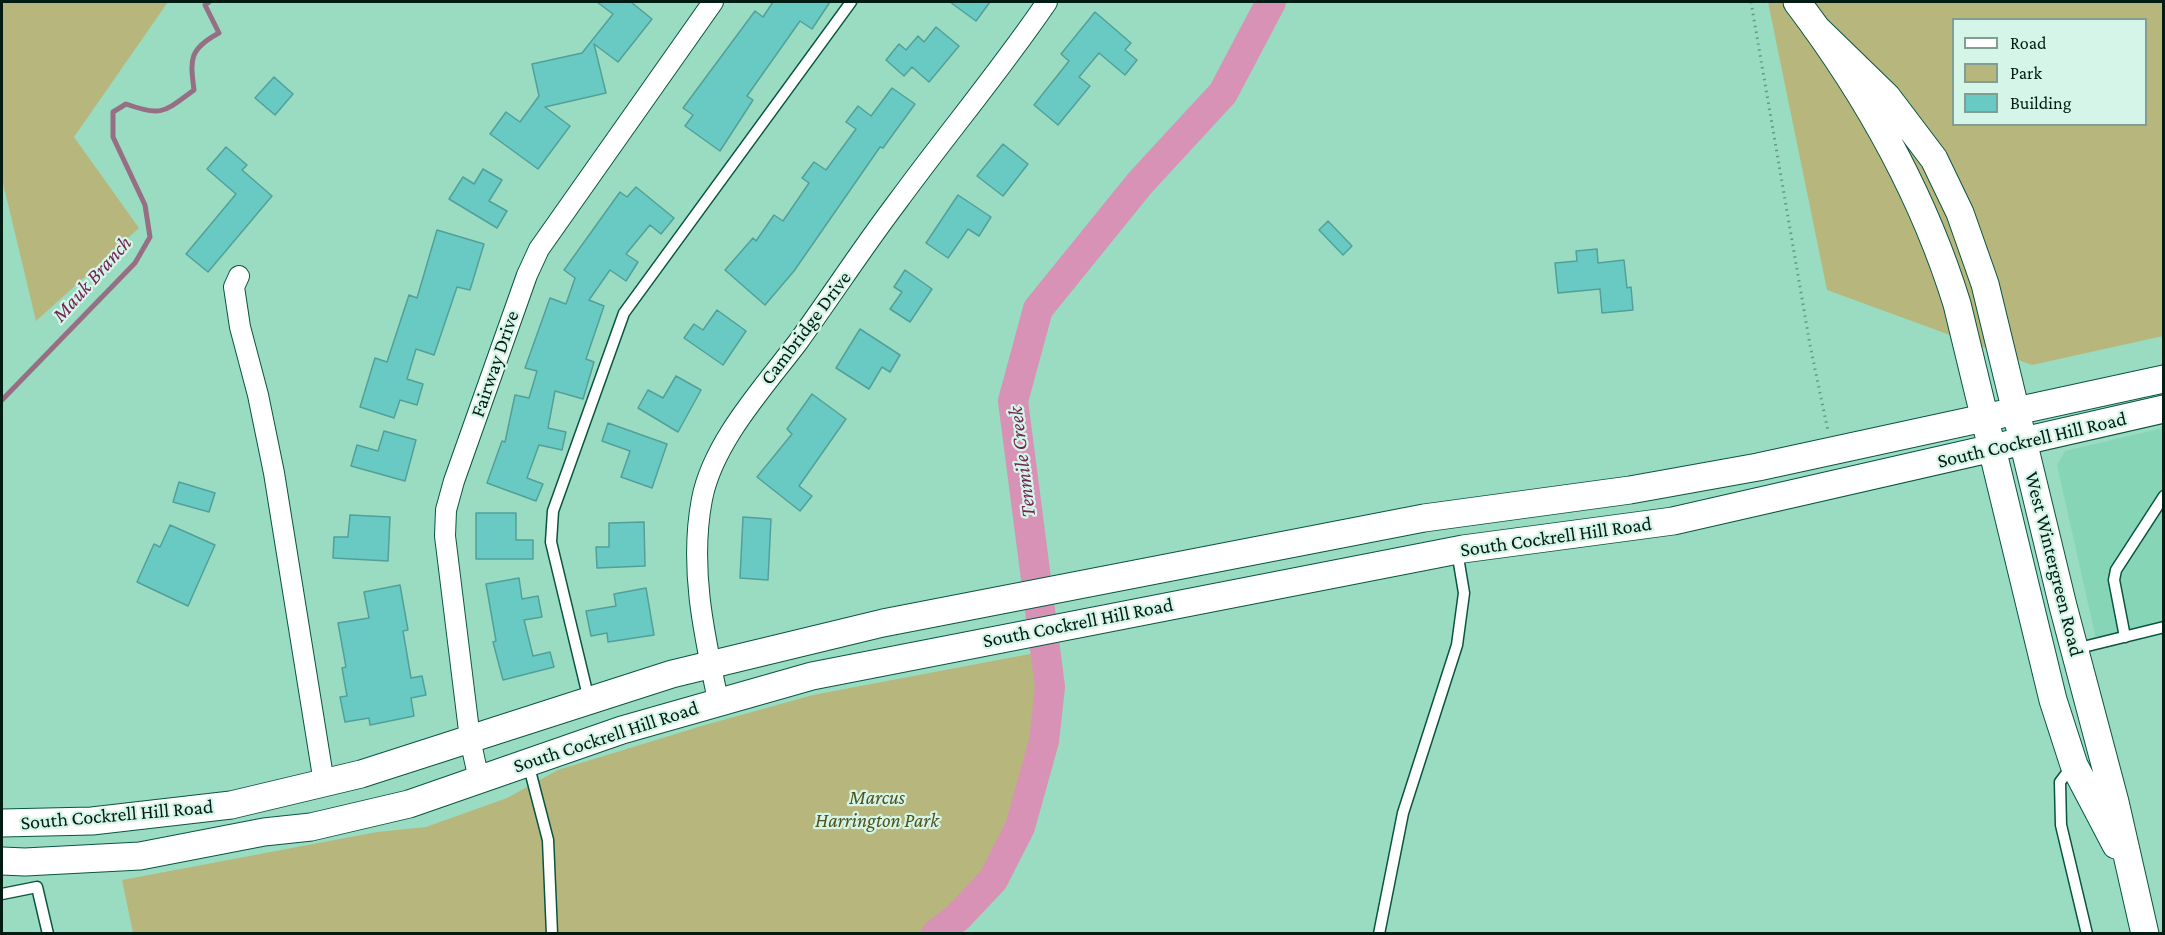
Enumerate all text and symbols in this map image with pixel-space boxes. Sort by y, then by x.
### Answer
legend [1952,18,2147,126]
text: Road [2010,33,2047,53]
text: Park [2010,63,2042,83]
text: Building [2010,93,2071,113]
water label: Mauk Branch [47,231,137,327]
street label: Cambridge Drive [756,267,856,389]
street label: Fairway Drive [466,307,524,421]
water label: Tenmile Creek [1003,405,1041,519]
street label: South Cockrell Hill Road [1935,407,2129,473]
street label: West Wintergreen Road [2019,469,2089,659]
street label: South Cockrell Hill Road [1459,512,1653,562]
street label: South Cockrell Hill Road [981,593,1175,653]
street label: South Cockrell Hill Road [510,696,702,778]
park label: Marcus Harrington Park [815,786,939,833]
street label: South Cockrell Hill Road [20,795,214,835]

